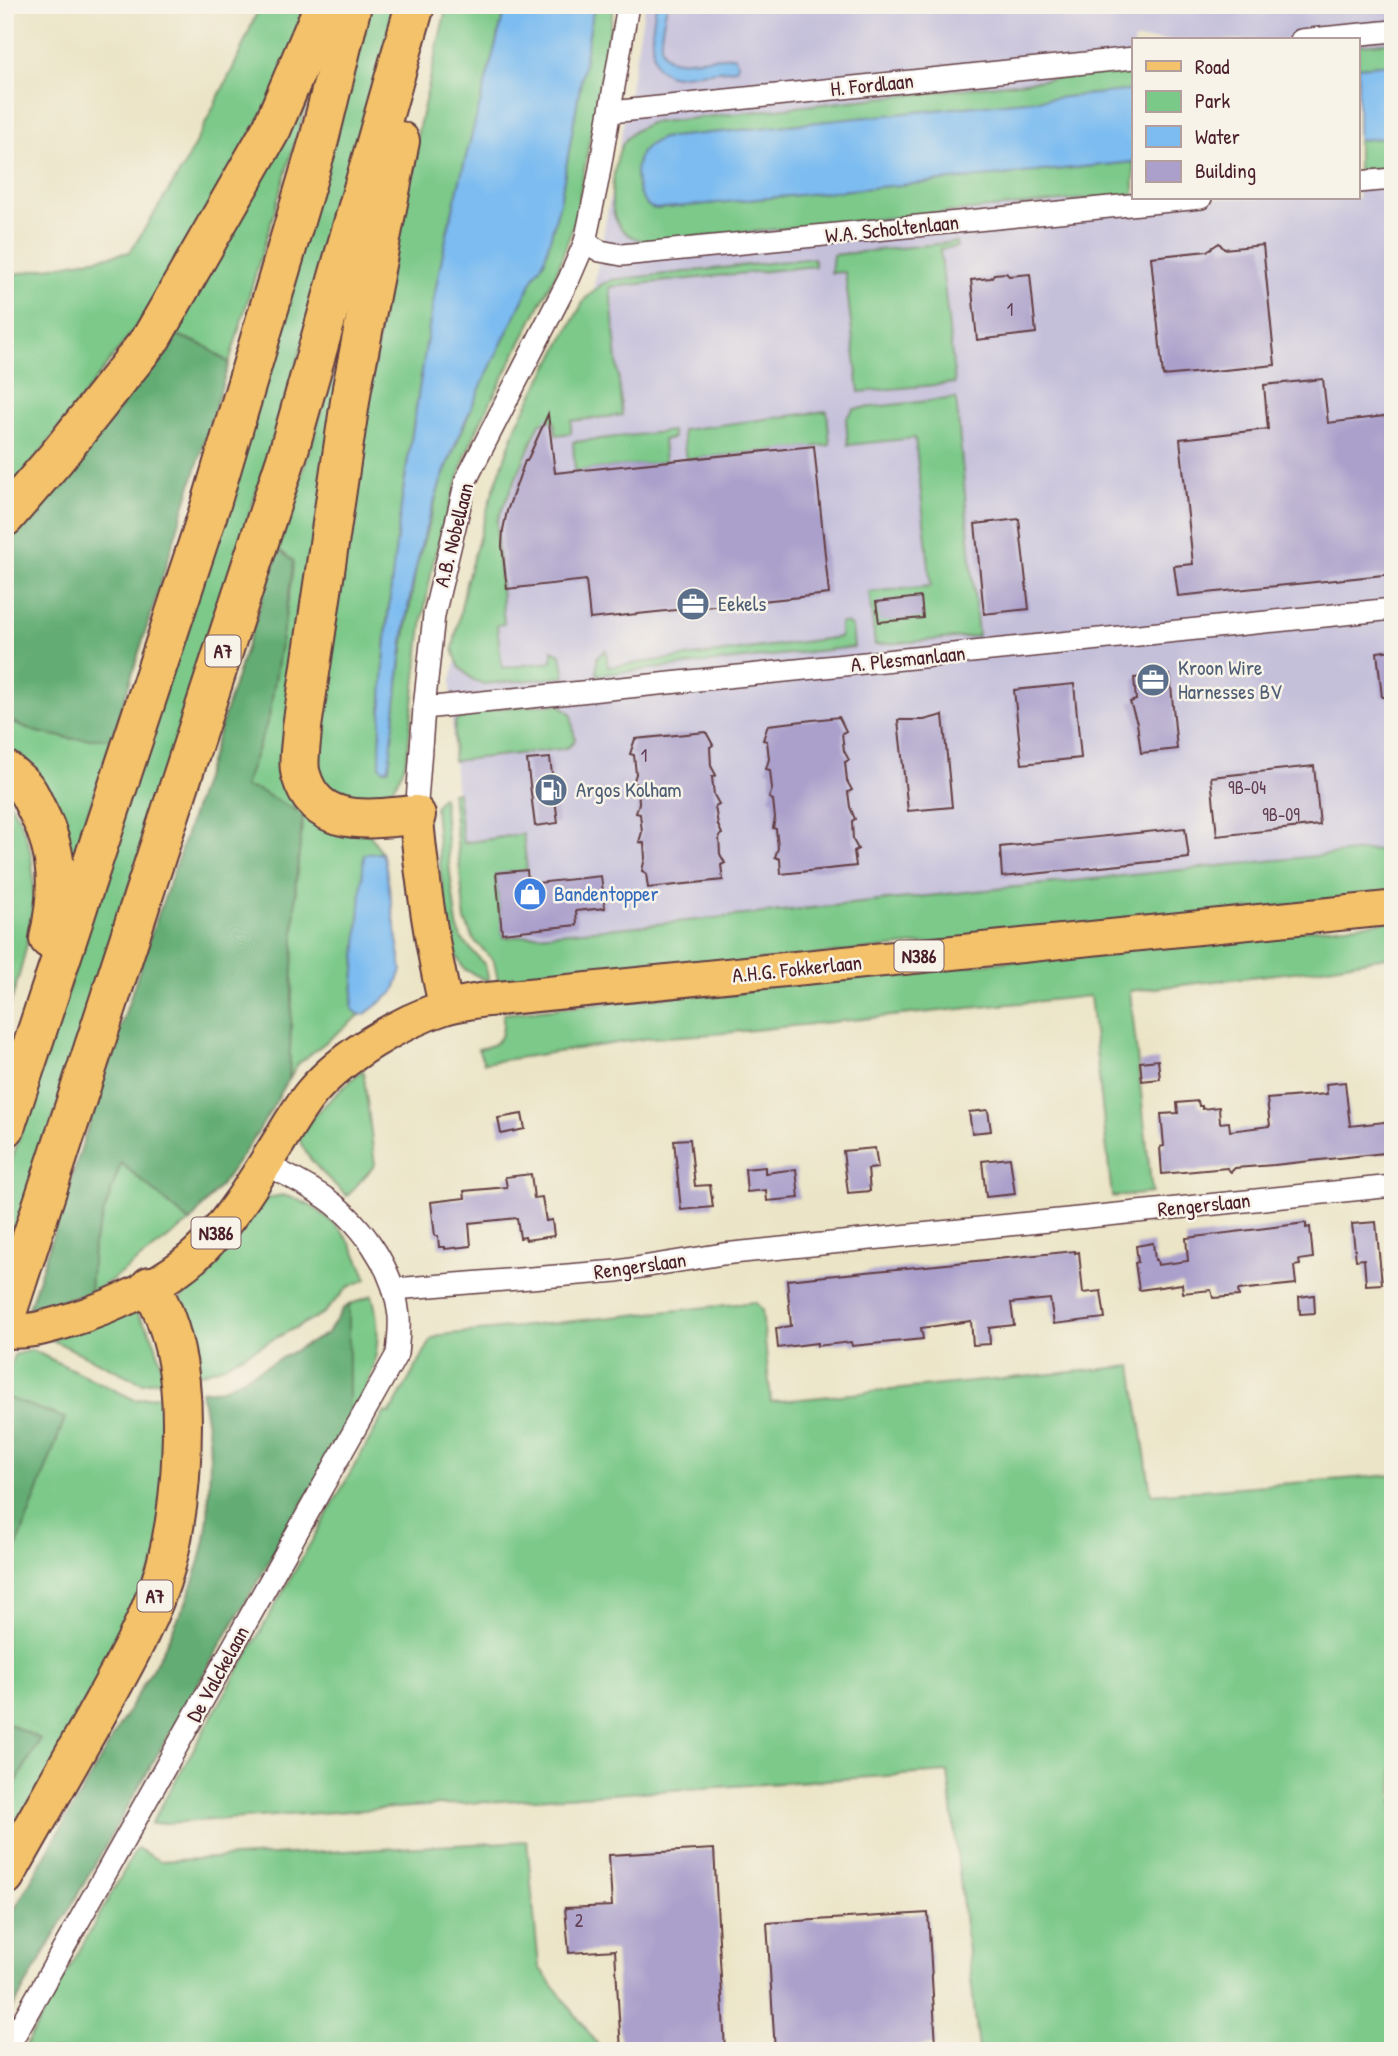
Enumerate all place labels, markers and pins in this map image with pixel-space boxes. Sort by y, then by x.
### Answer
office icon: Eekels [674,585,712,623]
place label: Eekels [718,589,766,618]
place label: Kroon Wire Harnesses BV [1178,653,1282,706]
office icon: Kroon Wire Harnesses BV [1134,661,1172,699]
fuel station icon: Argos Kolham [532,771,570,809]
place label: Argos Kolham [576,775,681,804]
shop icon: Bandentopper [511,875,549,913]
place label: Bandentopper [554,879,659,908]

